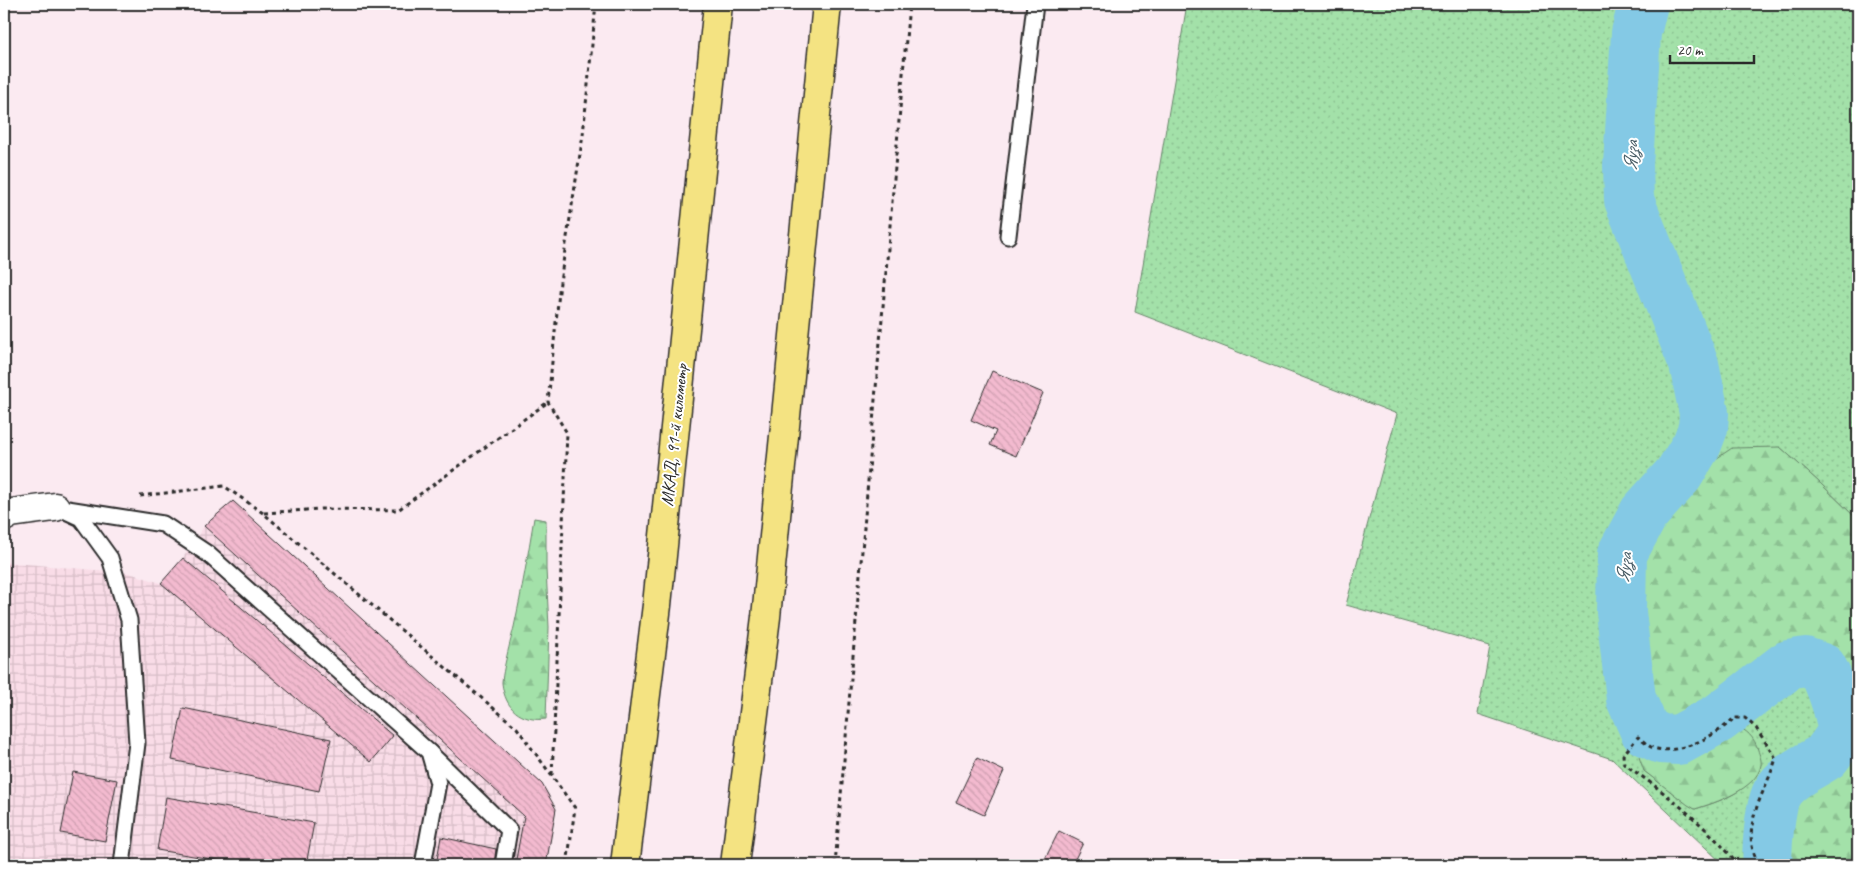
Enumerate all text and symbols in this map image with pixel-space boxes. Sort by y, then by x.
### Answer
scale bar [1670,32,1753,64]
text: 20 m [1677,41,1704,60]
water label: Яуза [1618,138,1644,171]
street label: МКАД, 91-й километр [656,362,693,507]
water label: Яуза [1610,549,1638,584]

